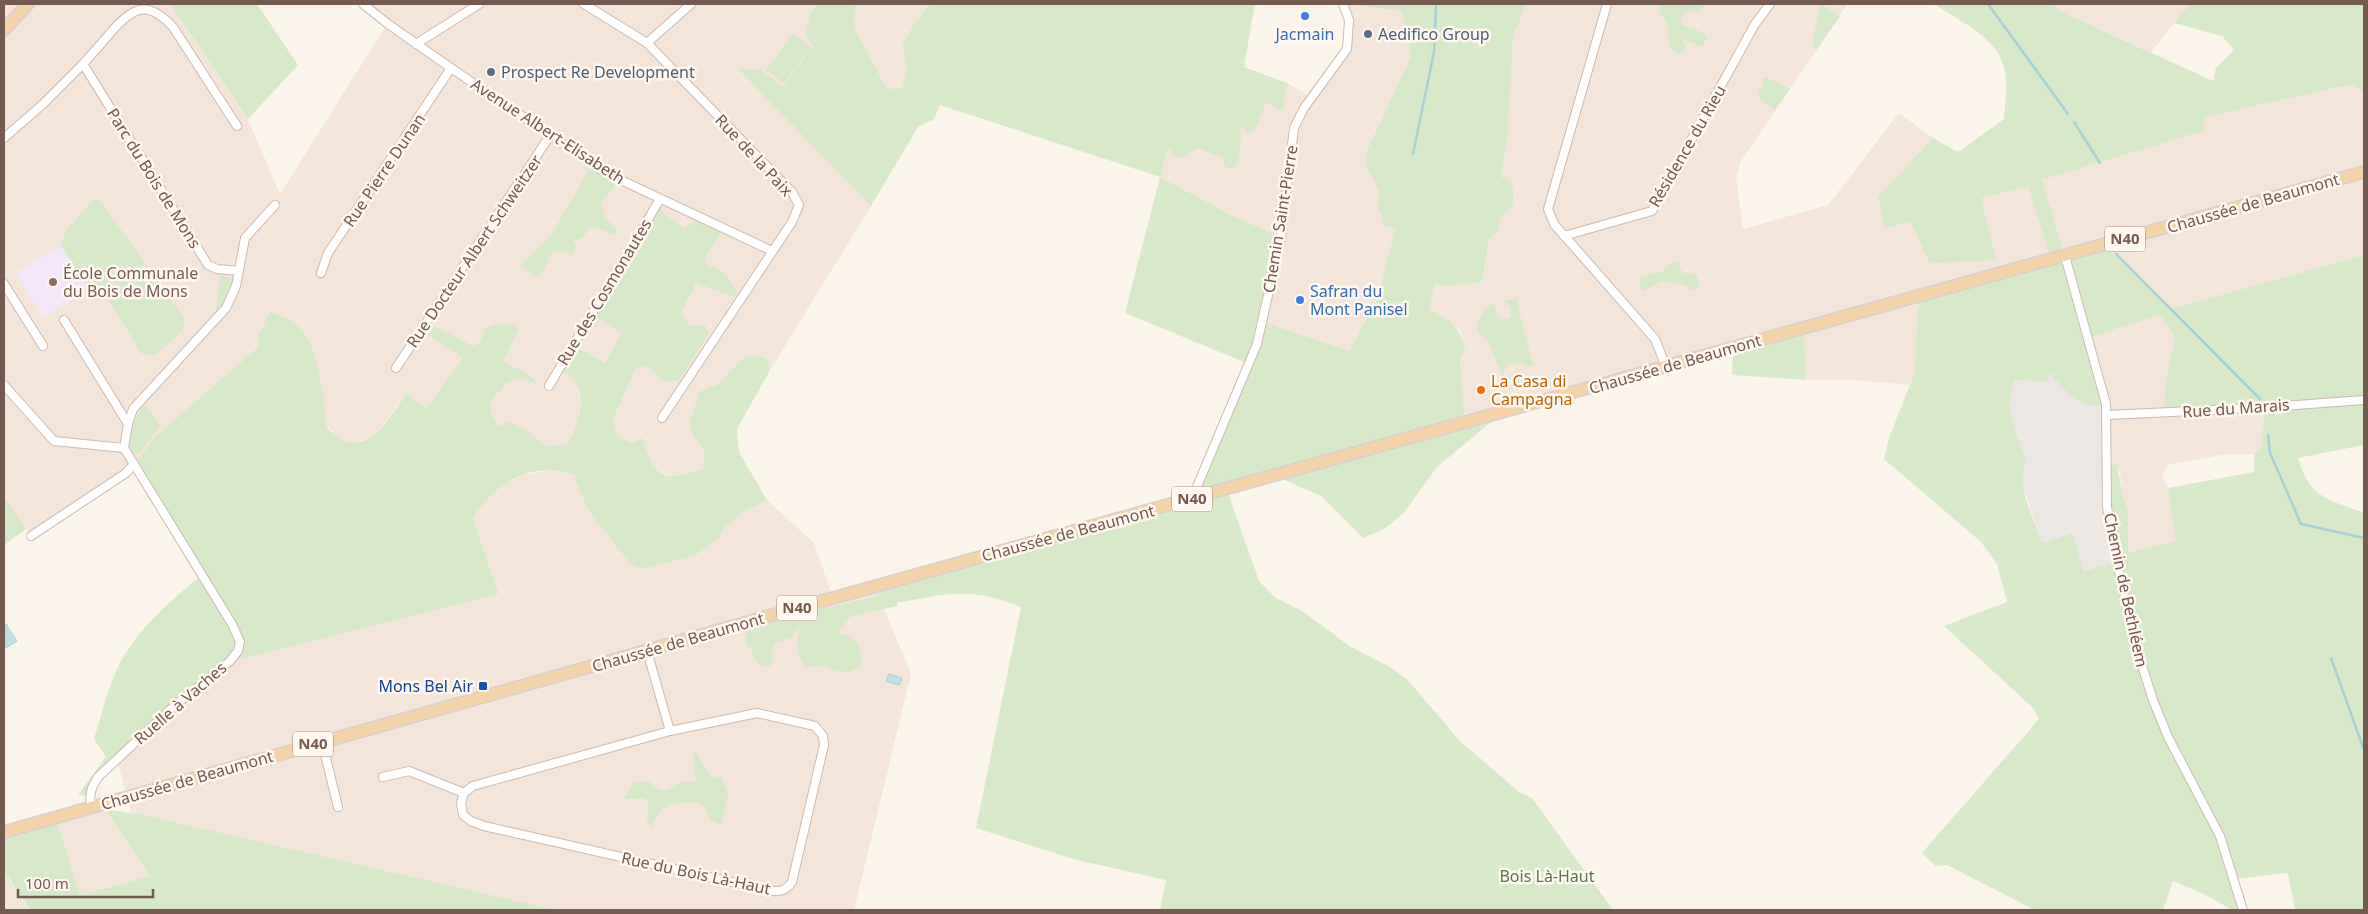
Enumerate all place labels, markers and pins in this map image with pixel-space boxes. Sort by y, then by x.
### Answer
marker: Jacmain [1299,10,1311,22]
place label: Jacmain [1274,23,1334,45]
place label: Aedifico Group [1378,23,1490,45]
marker: Aedifico Group [1362,28,1374,40]
place label: Prospect Re Development [501,61,695,83]
marker: Prospect Re Development [485,66,497,78]
place label: École Communale du Bois de Mons [63,262,198,302]
marker: École Communale du Bois de Mons [47,276,59,288]
place label: Safran du Mont Panisel [1310,280,1408,320]
marker: Safran du Mont Panisel [1294,294,1306,306]
place label: La Casa di Campagna [1491,370,1573,410]
marker: La Casa di Campagna [1475,384,1487,396]
place label: Mons Bel Air [378,675,473,697]
marker: Mons Bel Air [477,680,489,692]

